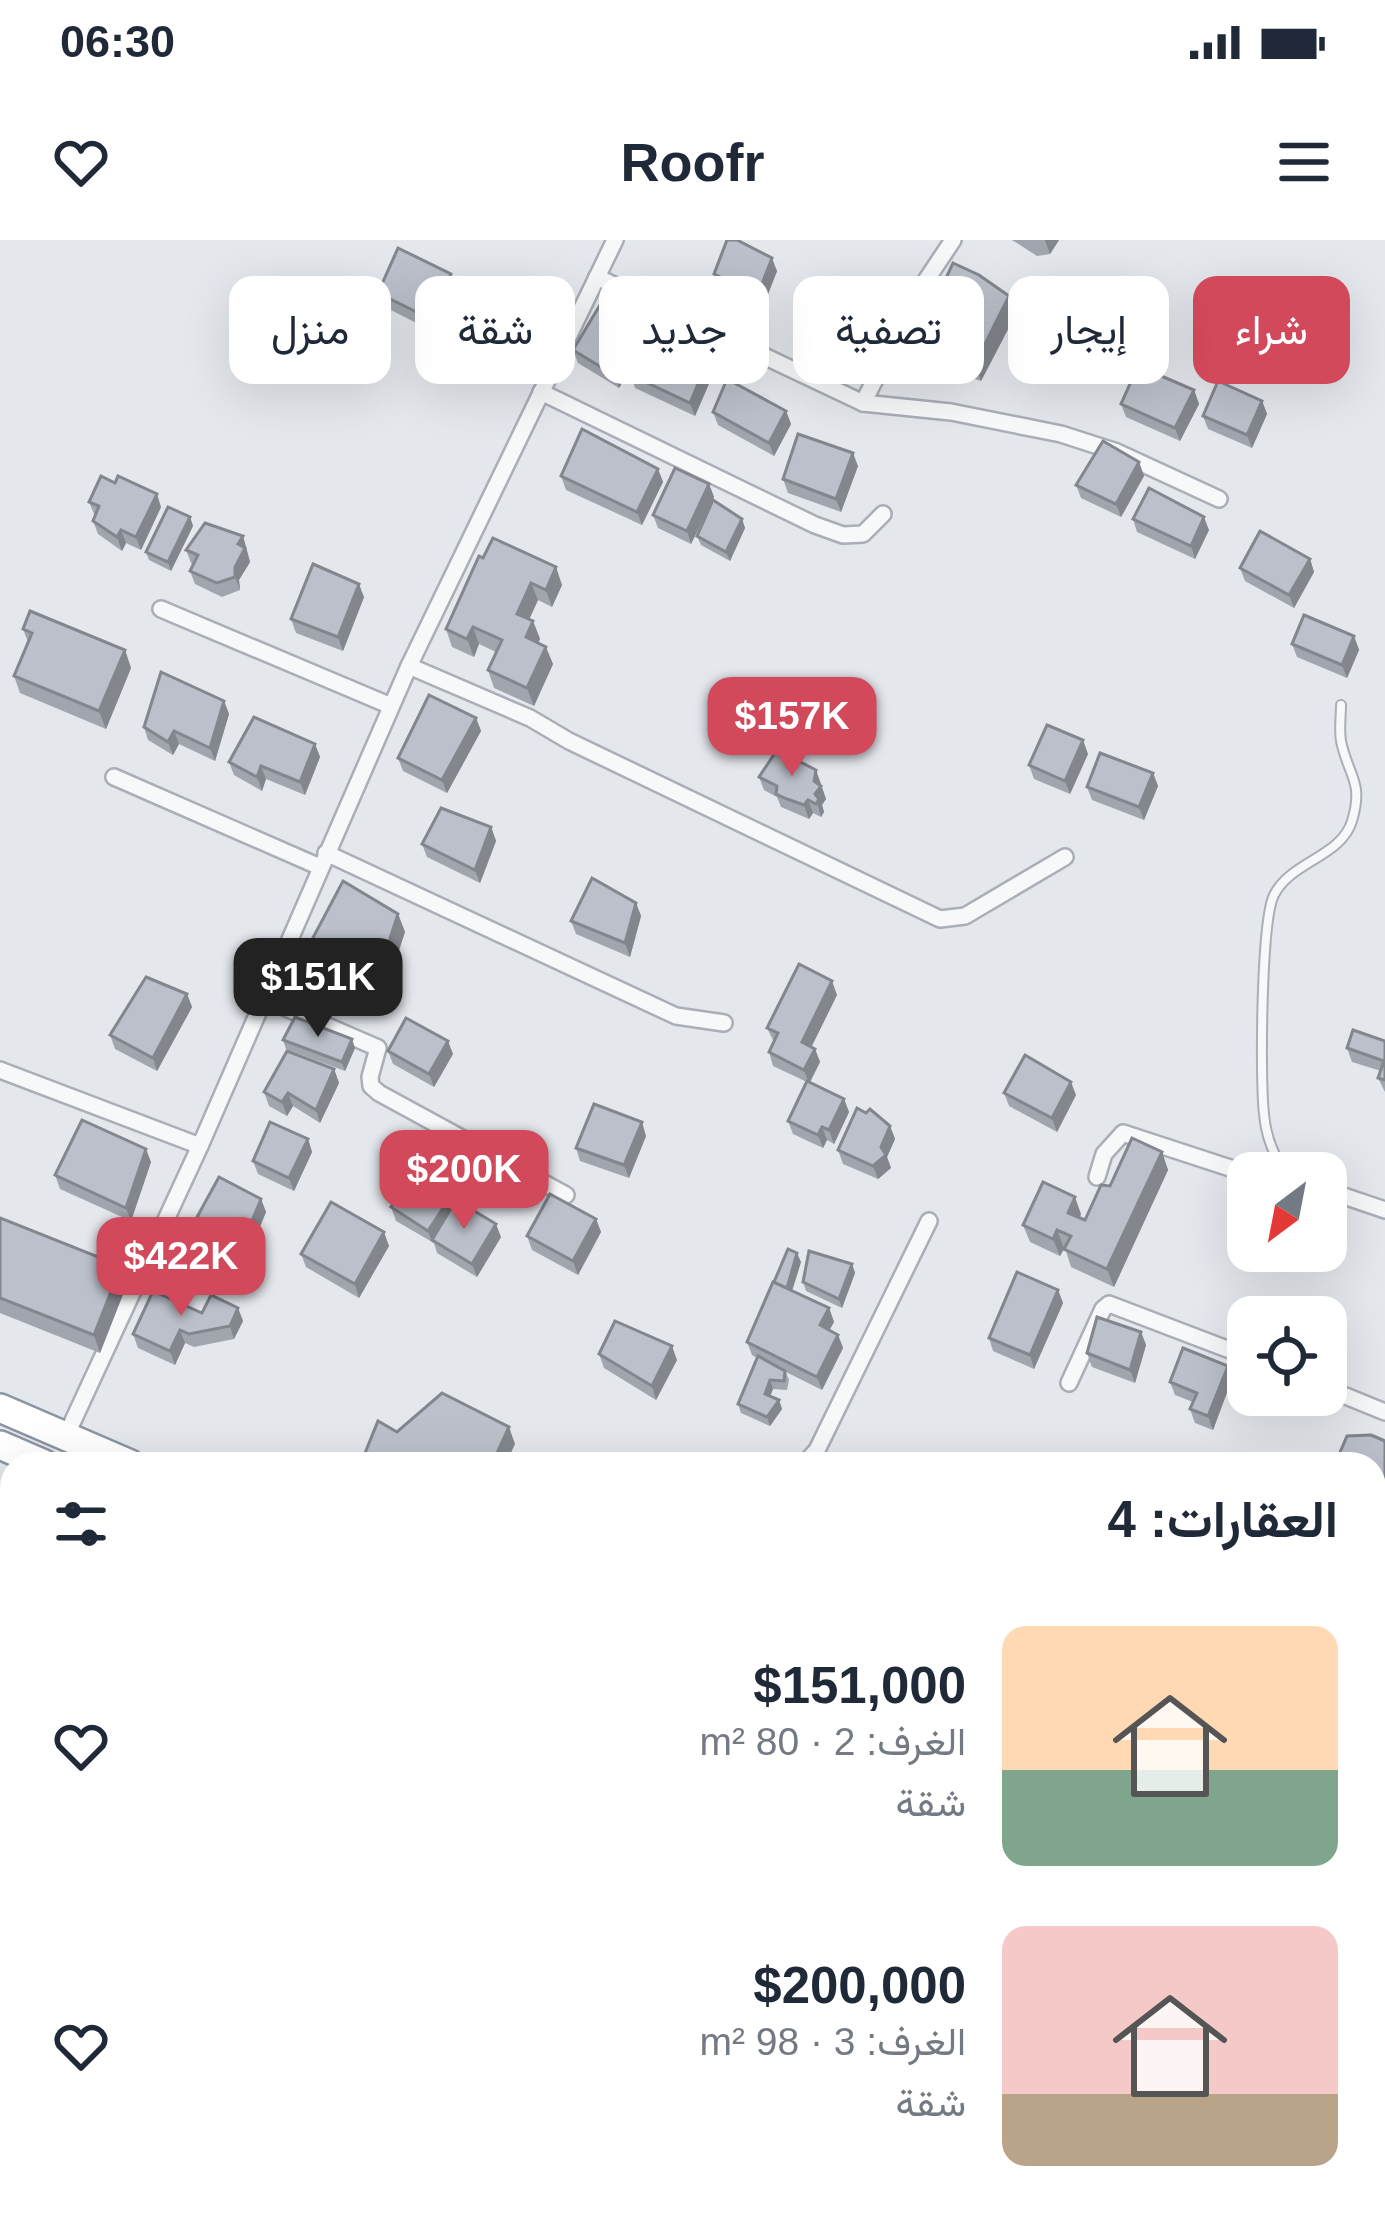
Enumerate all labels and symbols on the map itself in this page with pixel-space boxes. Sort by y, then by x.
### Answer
pin: $157K [708,677,876,779]
pin: $151K [234,938,402,1040]
pin: $200K [380,1130,548,1232]
north arrow [1227,1152,1347,1272]
pin: $422K [97,1217,265,1319]

